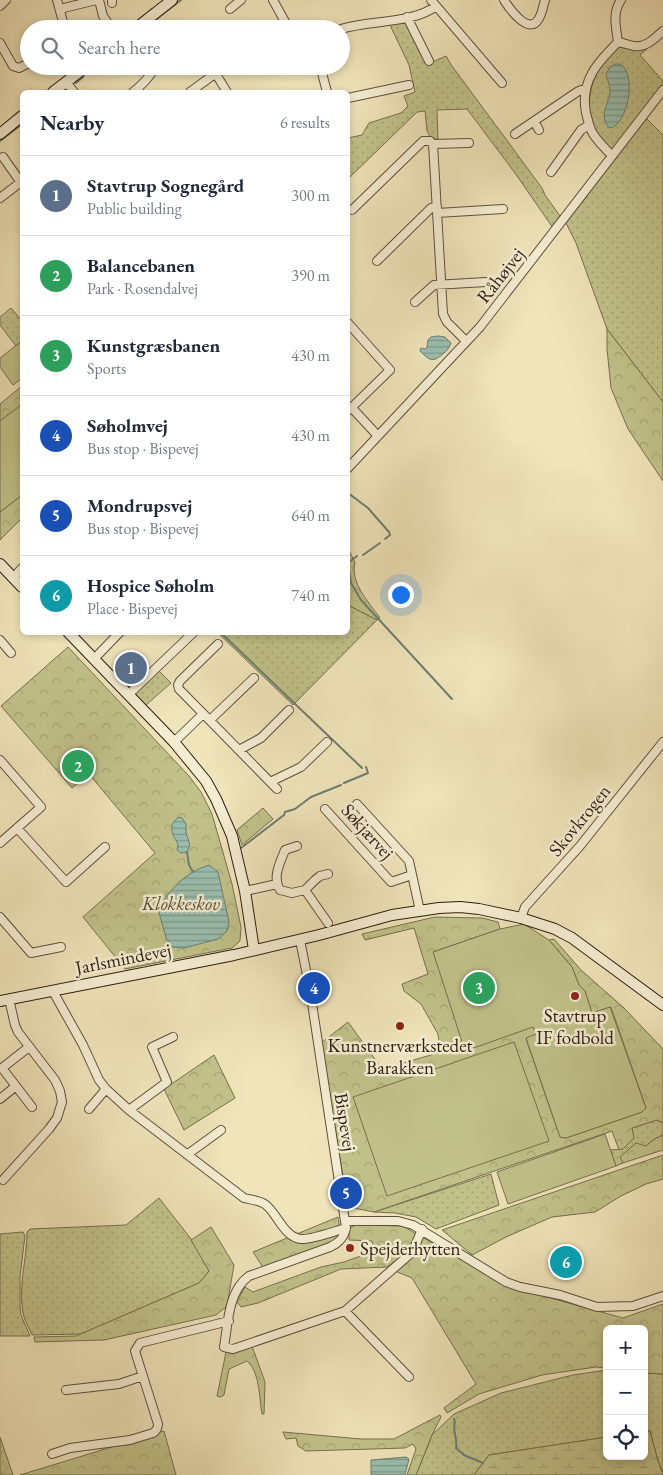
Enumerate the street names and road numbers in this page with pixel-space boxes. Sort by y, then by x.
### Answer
street label: Råhøjvej [471,242,530,308]
street label: Skovkrogen [543,779,616,861]
street label: Søkjærvej [336,798,399,865]
street label: Jarlsmindevej [71,937,173,980]
street label: Bispevej [329,1091,362,1153]

